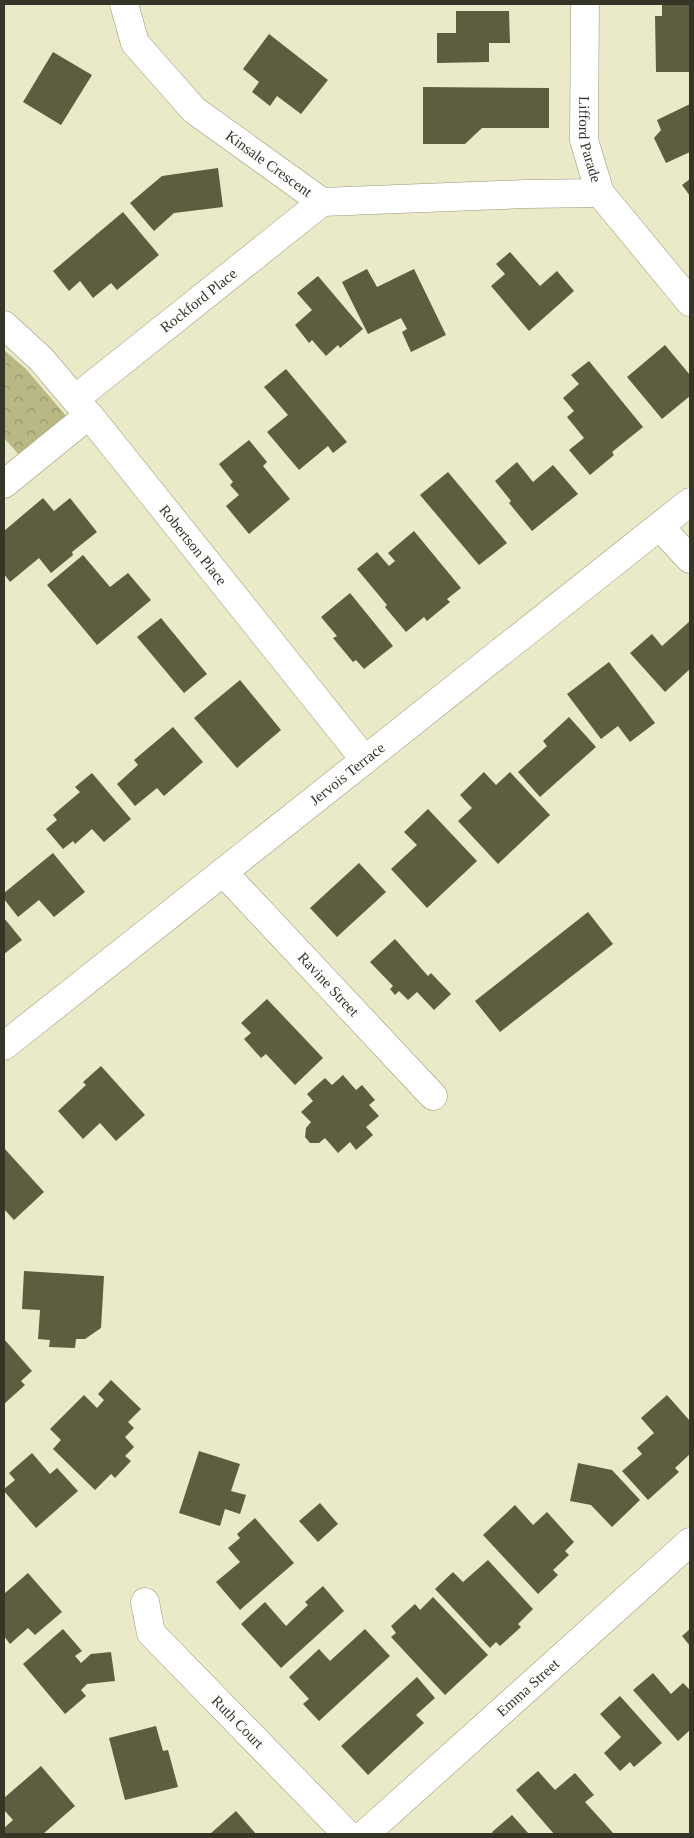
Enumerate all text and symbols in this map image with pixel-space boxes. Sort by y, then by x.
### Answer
street label: Lifford Parade [576,96,604,185]
street label: Kinsale Crescent [223,128,316,201]
street label: Rockford Place [157,265,240,336]
street label: Robertson Place [156,502,230,589]
street label: Jervois Terrace [307,739,388,808]
street label: Ravine Street [295,949,363,1020]
street label: Emma Street [494,1655,563,1720]
street label: Ruth Court [209,1692,268,1752]

